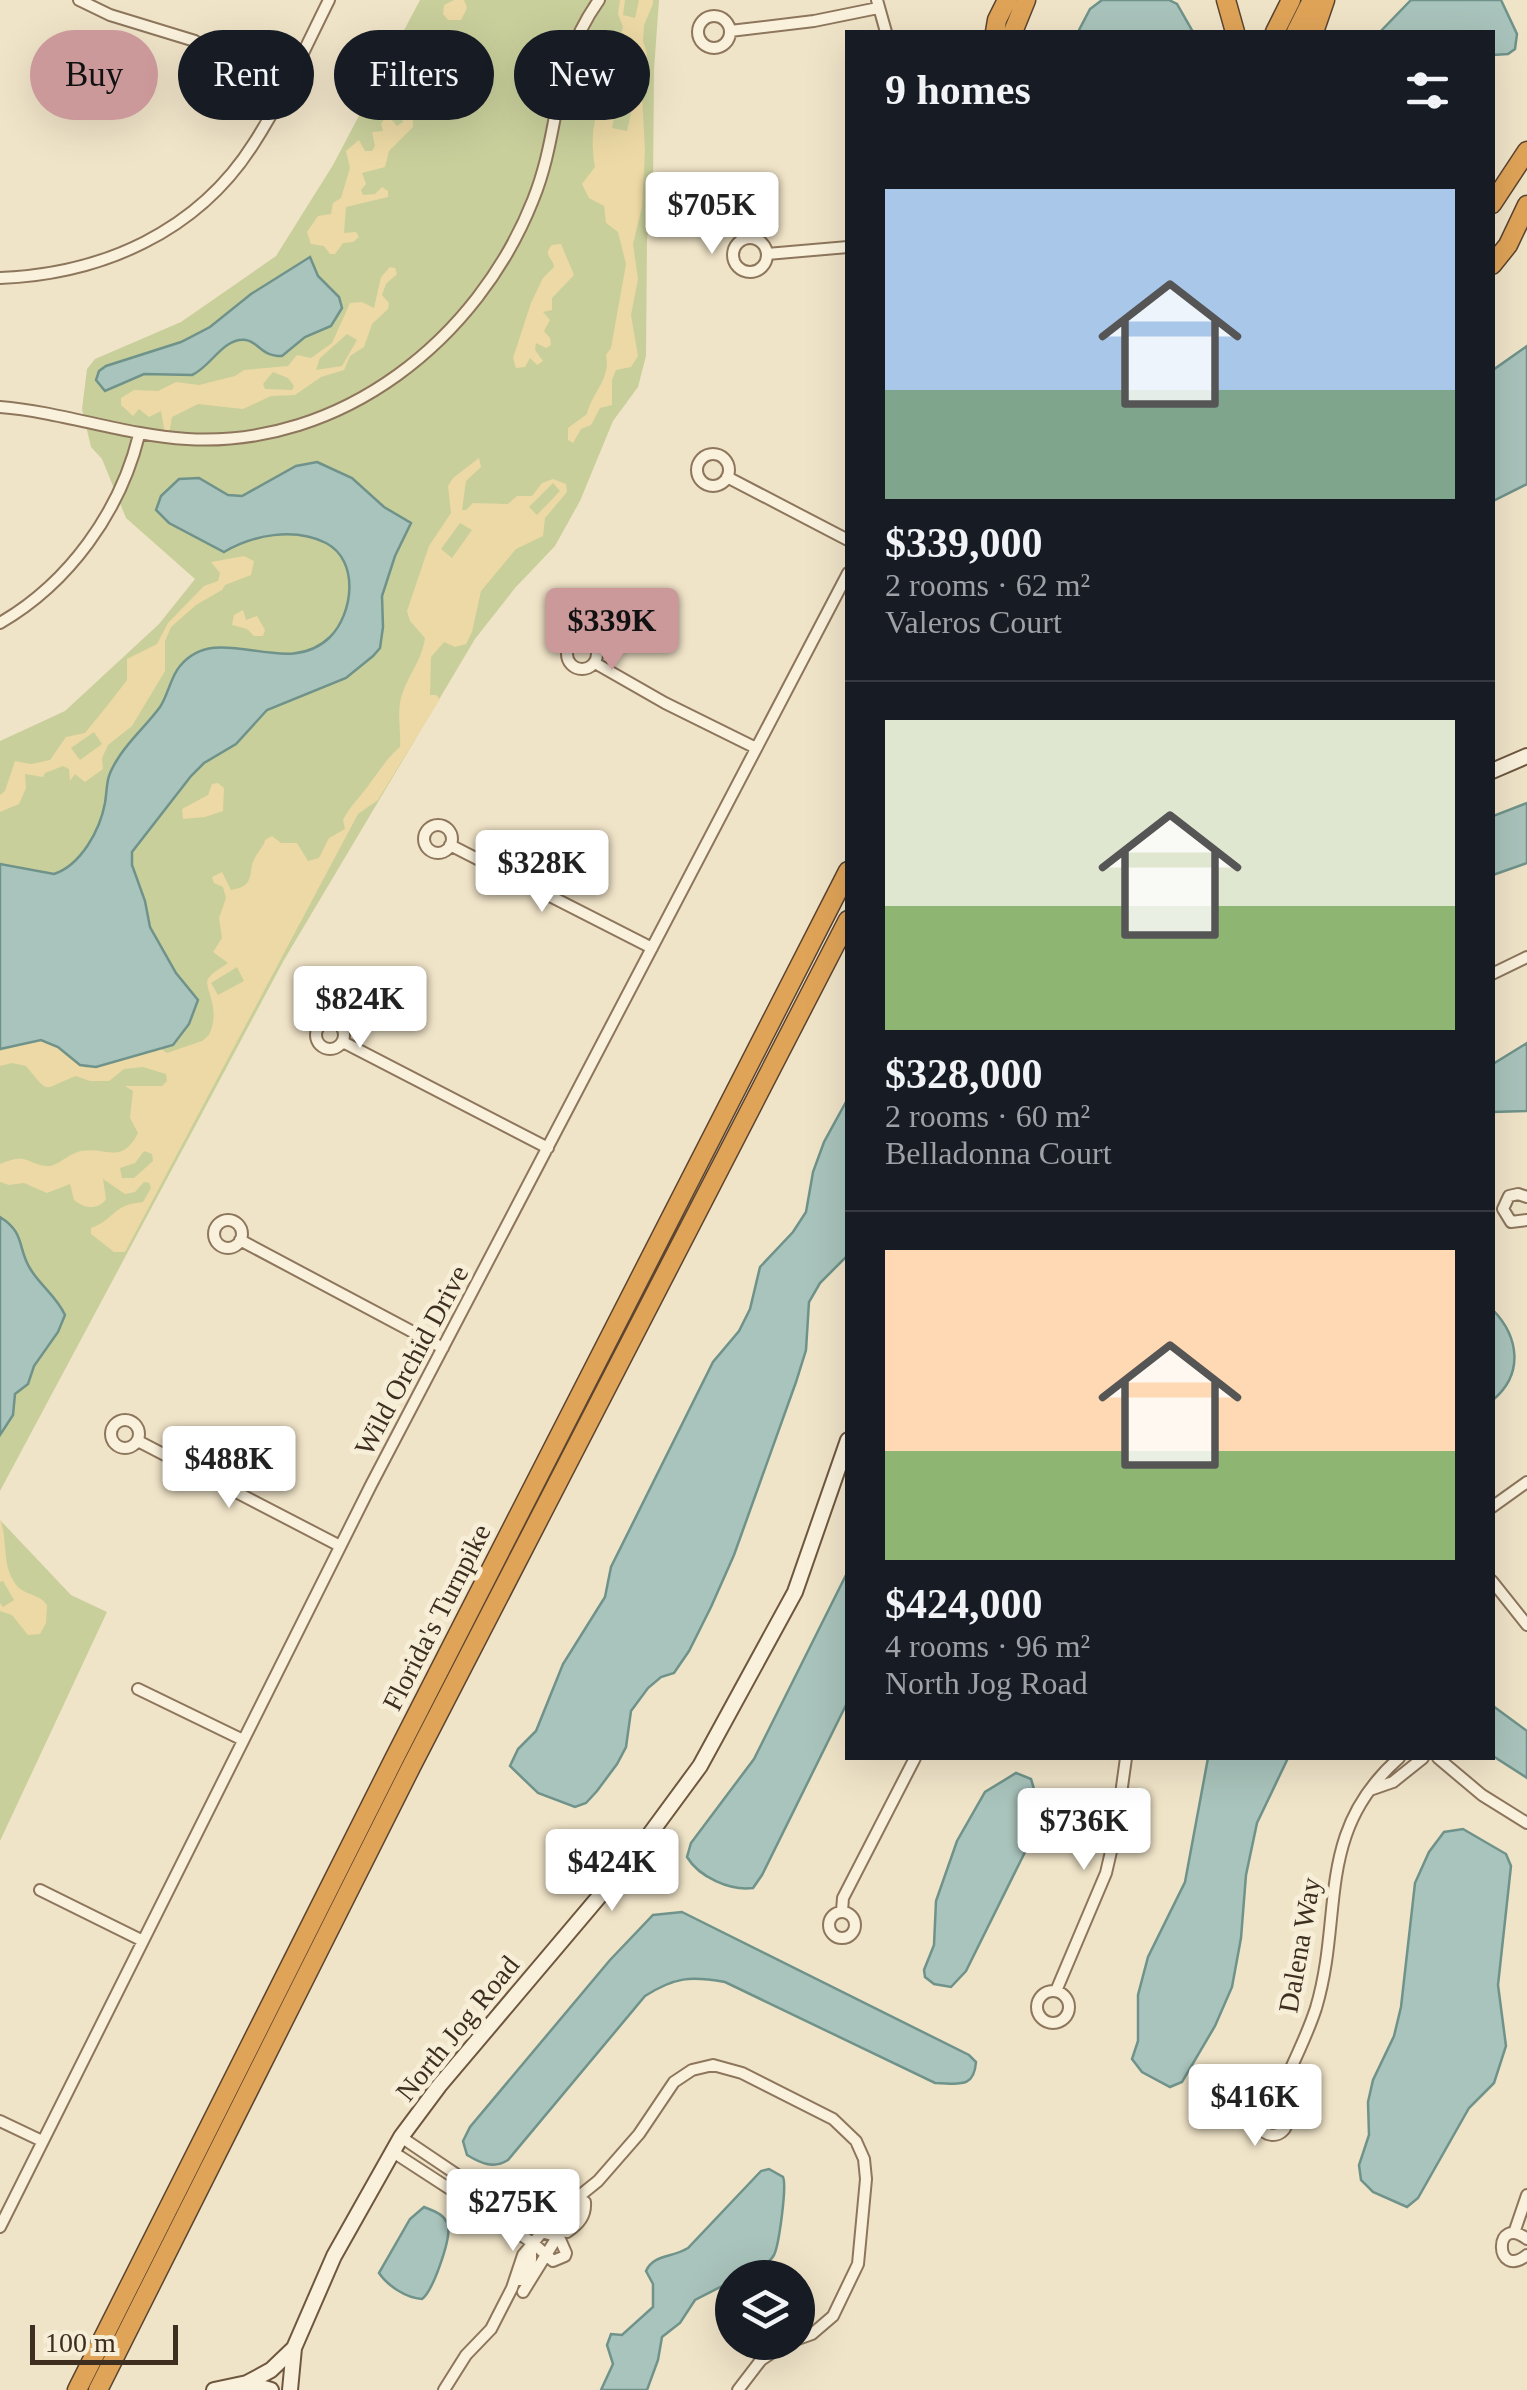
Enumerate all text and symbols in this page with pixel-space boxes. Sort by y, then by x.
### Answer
chip: Buy [30,30,158,120]
chip: Rent [178,30,314,120]
chip: Filters [334,30,494,120]
chip: New [514,30,650,120]
icon: filters [1400,63,1455,118]
text: 9 homes [885,67,1031,113]
pin: $705K [642,172,782,257]
text: $705K [668,186,756,222]
icon: home [1080,254,1260,434]
text: $339,000 [885,520,1043,566]
text: 2 rooms · 62 m² [885,567,1090,603]
pin: $339K [542,588,682,673]
text: $339K [568,602,656,638]
text: Valeros Court [885,604,1062,640]
icon: home [1080,785,1260,965]
pin: $328K [472,830,612,915]
text: $328K [498,844,586,880]
pin: $824K [290,966,430,1051]
text: $824K [316,980,404,1016]
text: $328,000 [885,1051,1043,1097]
text: 2 rooms · 60 m² [885,1098,1090,1134]
text: Belladonna Court [885,1135,1112,1171]
street label: Wild Orchid Drive [348,1260,475,1460]
icon: home [1080,1315,1260,1495]
pin: $488K [159,1426,299,1511]
text: $488K [185,1440,273,1476]
street label: Florida's Turnpike [376,1519,497,1716]
text: $424,000 [885,1581,1043,1627]
text: 4 rooms · 96 m² [885,1628,1090,1664]
text: North Jog Road [885,1665,1088,1701]
pin: $736K [1014,1788,1154,1873]
text: $736K [1040,1802,1128,1838]
pin: $424K [542,1829,682,1914]
text: $424K [568,1843,656,1879]
street label: Dalena Way [1272,1875,1327,2015]
street label: North Jog Road [390,1950,525,2107]
pin: $416K [1185,2064,1325,2149]
text: $416K [1211,2078,1299,2114]
pin: $275K [443,2169,583,2254]
text: $275K [469,2183,557,2219]
map controls [715,2260,815,2360]
button: layers [715,2260,815,2360]
scale bar [30,2320,178,2364]
text: 100 m [45,2327,116,2358]

